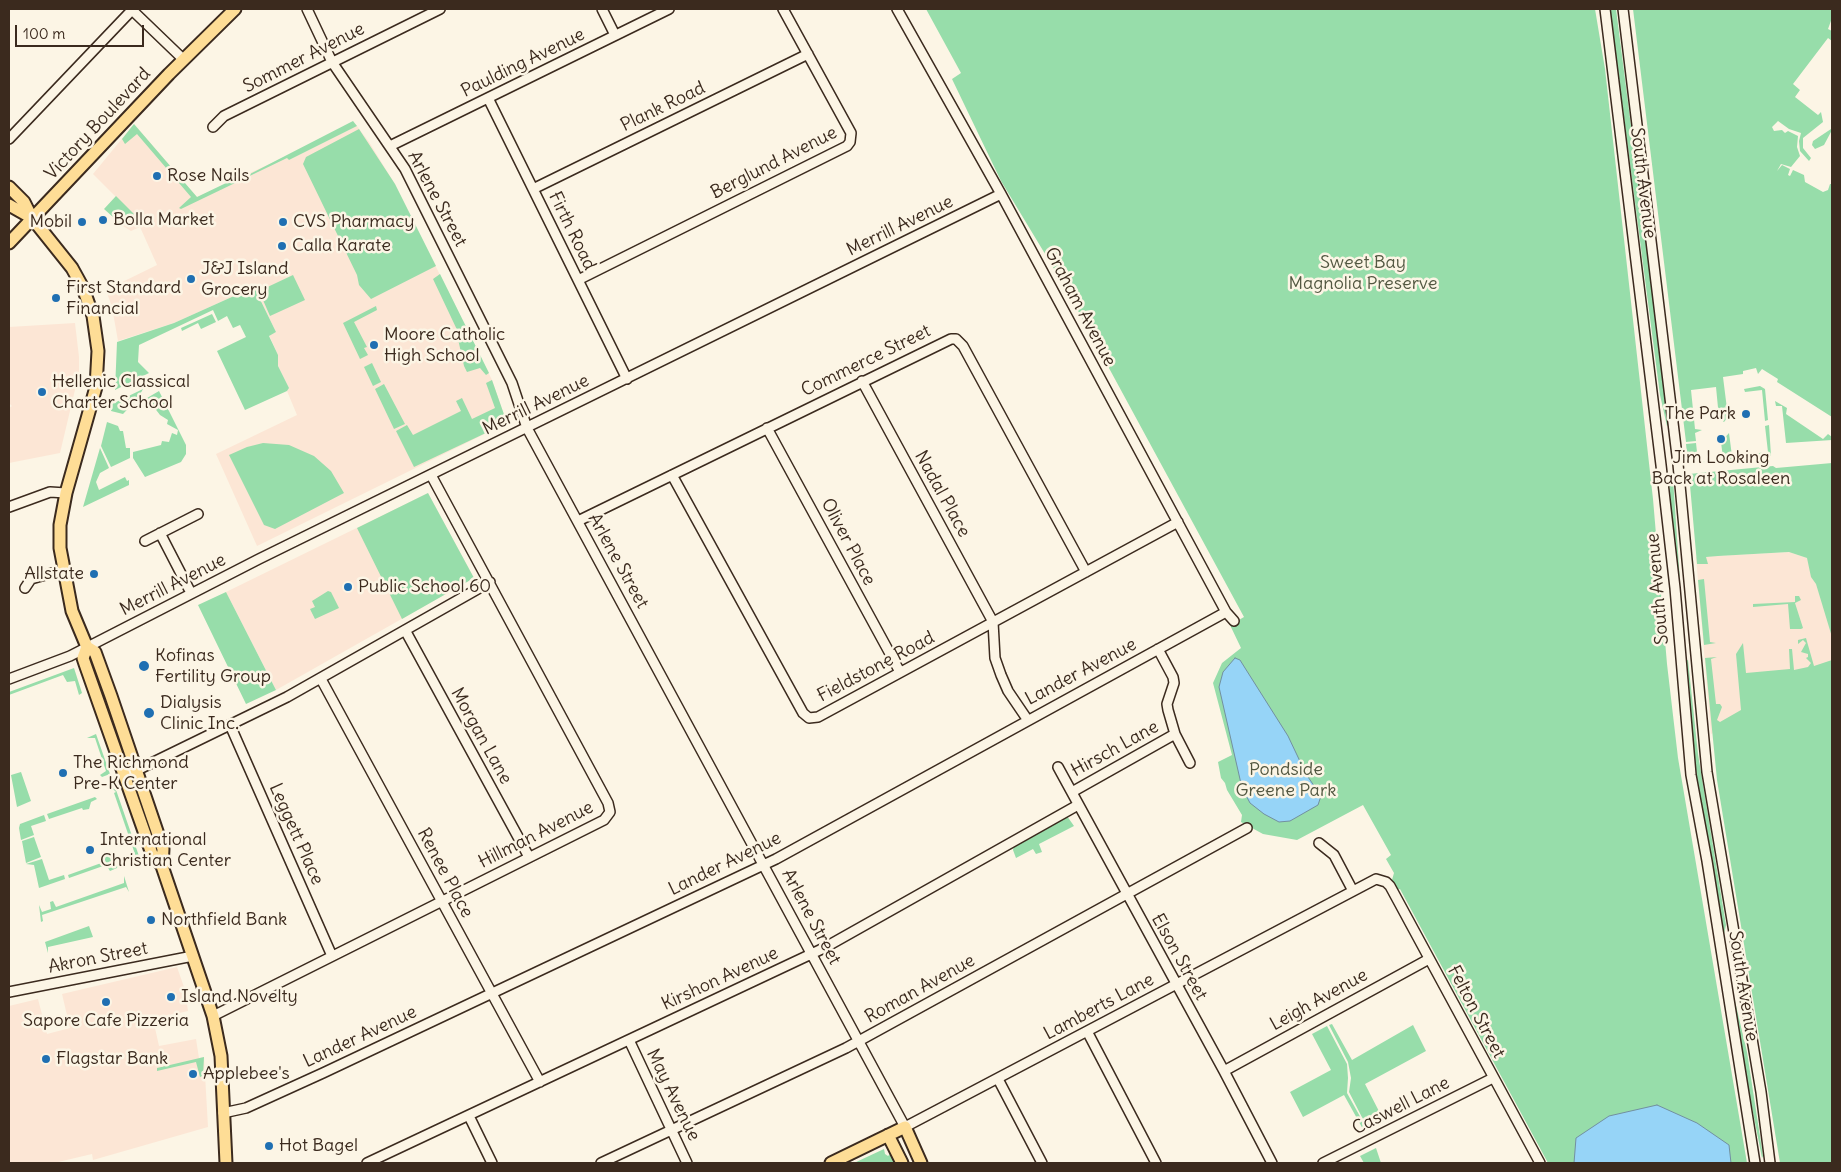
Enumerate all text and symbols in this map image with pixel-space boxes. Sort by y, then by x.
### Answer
scale bar [18,15,146,47]
street label: Sommer Avenue [240,18,368,98]
text: 100 m [23,24,65,43]
street label: Paulding Avenue [458,24,588,102]
street label: Victory Boulevard [41,64,155,184]
street label: Plank Road [617,77,709,137]
street label: Berglund Avenue [707,122,841,204]
street label: South Avenue [1625,126,1661,240]
street label: Arlene Street [403,148,471,250]
place label: Rose Nails [167,165,249,187]
marker: Rose Nails [151,170,163,182]
street label: Firth Road [544,188,600,274]
street label: Merrill Avenue [843,191,957,261]
place label: Bolla Market [113,209,214,231]
place label: Mobil [29,211,72,233]
place label: CVS Pharmacy [293,211,415,233]
marker: Bolla Market [97,214,109,226]
marker: Mobil [76,216,88,228]
marker: CVS Pharmacy [277,216,289,228]
place label: Calla Karate [292,235,391,257]
marker: Calla Karate [276,240,288,252]
street label: Graham Avenue [1040,244,1120,370]
park label: Sweet Bay Magnolia Preserve [1289,252,1437,294]
place label: J&J Island Grocery [201,258,288,300]
marker: J&J Island Grocery [185,273,197,285]
place label: First Standard Financial [66,277,181,320]
marker: First Standard Financial [50,292,62,304]
street label: Commerce Street [798,320,934,402]
place label: Moore Catholic High School [384,324,505,366]
marker: Moore Catholic High School [368,339,380,351]
street label: Merrill Avenue [479,370,593,440]
place label: Hellenic Classical Charter School [52,371,190,414]
marker: Hellenic Classical Charter School [36,386,48,398]
place label: The Park [1665,403,1736,425]
marker: The Park [1740,408,1752,420]
marker: Jim Looking Back at Rosaleen [1715,433,1727,445]
street label: Nadal Place [909,447,975,541]
place label: Jim Looking Back at Rosaleen [1652,447,1790,489]
street label: Oliver Place [816,495,880,589]
street label: Arlene Street [583,510,653,612]
street label: South Avenue [1642,532,1674,646]
street label: Merrill Avenue [117,549,229,621]
place label: Allstate [24,563,84,585]
marker: Allstate [88,568,100,580]
place label: Public School 60 [358,576,491,598]
marker: Public School 60 [342,581,354,593]
street label: Fieldstone Road [814,627,938,707]
street label: Lander Avenue [1022,634,1140,710]
place label: Kofinas Fertility Group [155,645,271,688]
marker: Kofinas Fertility Group [137,659,151,673]
street label: Morgan Lane [446,684,516,788]
place label: Dialysis Clinic Inc. [160,692,239,734]
marker: Dialysis Clinic Inc. [142,706,156,720]
street label: Hirsch Lane [1068,716,1162,782]
place label: The Richmond Pre-K Center [73,752,189,794]
park label: Pondside Greene Park [1236,759,1336,802]
marker: The Richmond Pre-K Center [57,767,69,779]
street label: Leggett Place [264,780,328,888]
street label: Hillman Avenue [475,797,597,873]
street label: Renee Place [412,824,478,922]
street label: Lander Avenue [665,827,785,901]
place label: International Christian Center [100,829,231,872]
marker: International Christian Center [84,844,96,856]
street label: Arlene Street [777,866,845,968]
place label: Northfield Bank [161,909,287,931]
street label: Elson Street [1146,910,1212,1004]
marker: Northfield Bank [145,914,157,926]
street label: South Avenue [1724,929,1762,1043]
street label: Akron Street [46,938,150,978]
street label: Kirshon Avenue [658,943,782,1015]
street label: Roman Avenue [861,950,979,1028]
street label: Felton Street [1443,962,1509,1062]
street label: Leigh Avenue [1267,964,1371,1036]
street label: Lamberts Lane [1040,969,1158,1045]
place label: Island Novelty [181,986,298,1008]
marker: Island Novelty [165,991,177,1003]
marker: Sapore Cafe Pizzeria [100,996,112,1008]
street label: Lander Avenue [300,1001,420,1073]
place label: Sapore Cafe Pizzeria [23,1010,189,1032]
street label: May Avenue [641,1046,705,1144]
place label: Flagstar Bank [56,1048,168,1070]
marker: Flagstar Bank [40,1053,52,1065]
place label: Applebee's [203,1063,290,1085]
marker: Applebee's [187,1068,199,1080]
street label: Caswell Lane [1349,1072,1453,1140]
place label: Hot Bagel [279,1135,358,1157]
marker: Hot Bagel [263,1140,275,1152]

